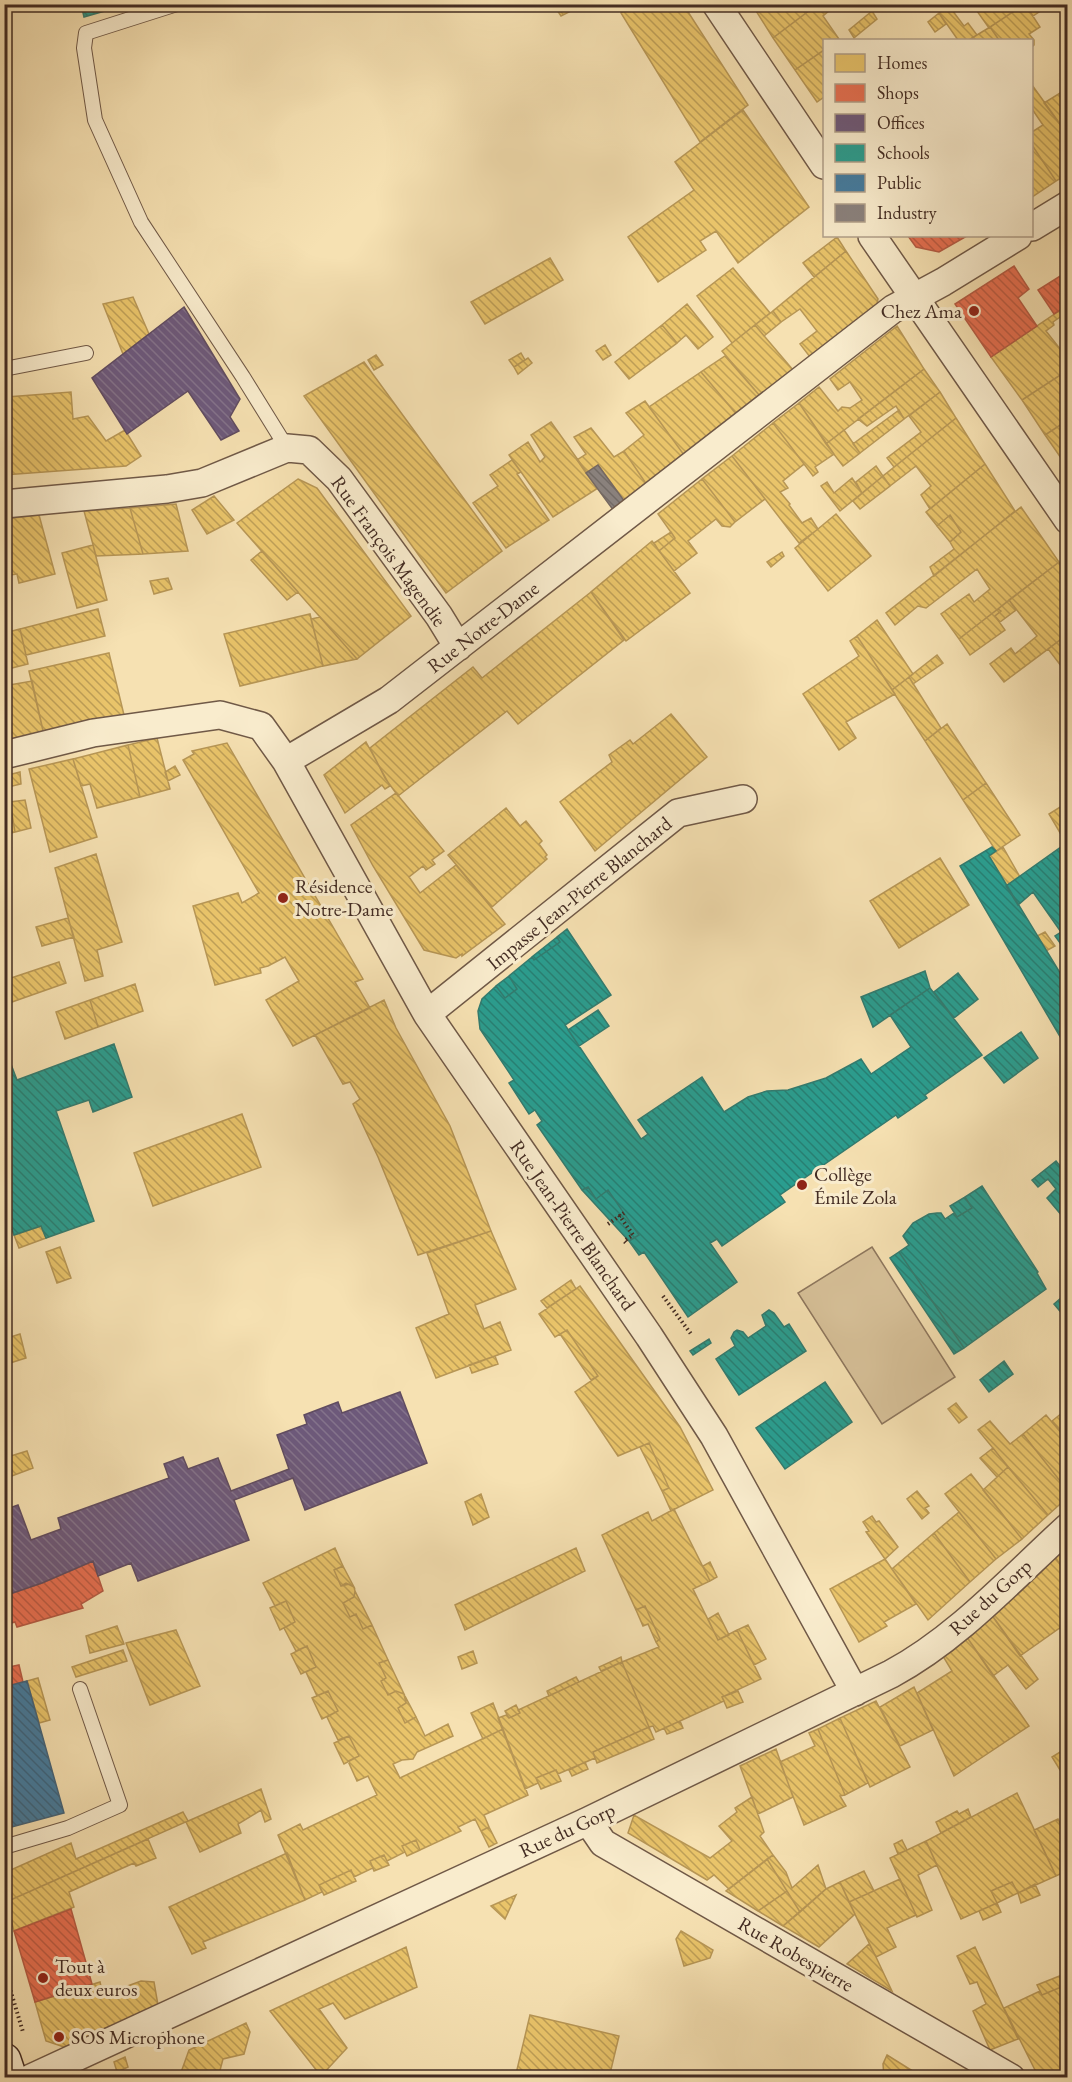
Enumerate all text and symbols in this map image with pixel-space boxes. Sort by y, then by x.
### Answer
legend [823,39,1033,237]
text: Homes [877,51,928,74]
text: Shops [877,81,919,104]
text: Offices [877,111,925,134]
text: Schools [877,141,930,164]
text: Public [877,171,921,194]
text: Industry [877,201,937,224]
place label: Chez Ama [881,298,962,324]
marker: Chez Ama [967,304,981,318]
street label: Rue François Magendie [325,470,453,632]
street label: Rue Notre-Dame [422,575,544,679]
street label: Impasse Jean-Pierre Blanchard [481,810,678,976]
place label: Résidence Notre-Dame [295,873,394,922]
marker: Résidence Notre-Dame [276,891,290,905]
street label: Rue Jean-Pierre Blanchard [504,1135,642,1316]
place label: Collège Émile Zola [814,1161,897,1210]
marker: Collège Émile Zola [795,1178,809,1192]
street label: Rue du Gorp [943,1553,1037,1641]
street label: Rue du Gorp [515,1796,619,1864]
street label: Rue Robespierre [733,1910,859,1998]
place label: Tout à deux euros [55,1953,137,2002]
marker: Tout à deux euros [36,1971,50,1985]
place label: SOS Microphone [71,2024,205,2050]
marker: SOS Microphone [52,2030,66,2044]

